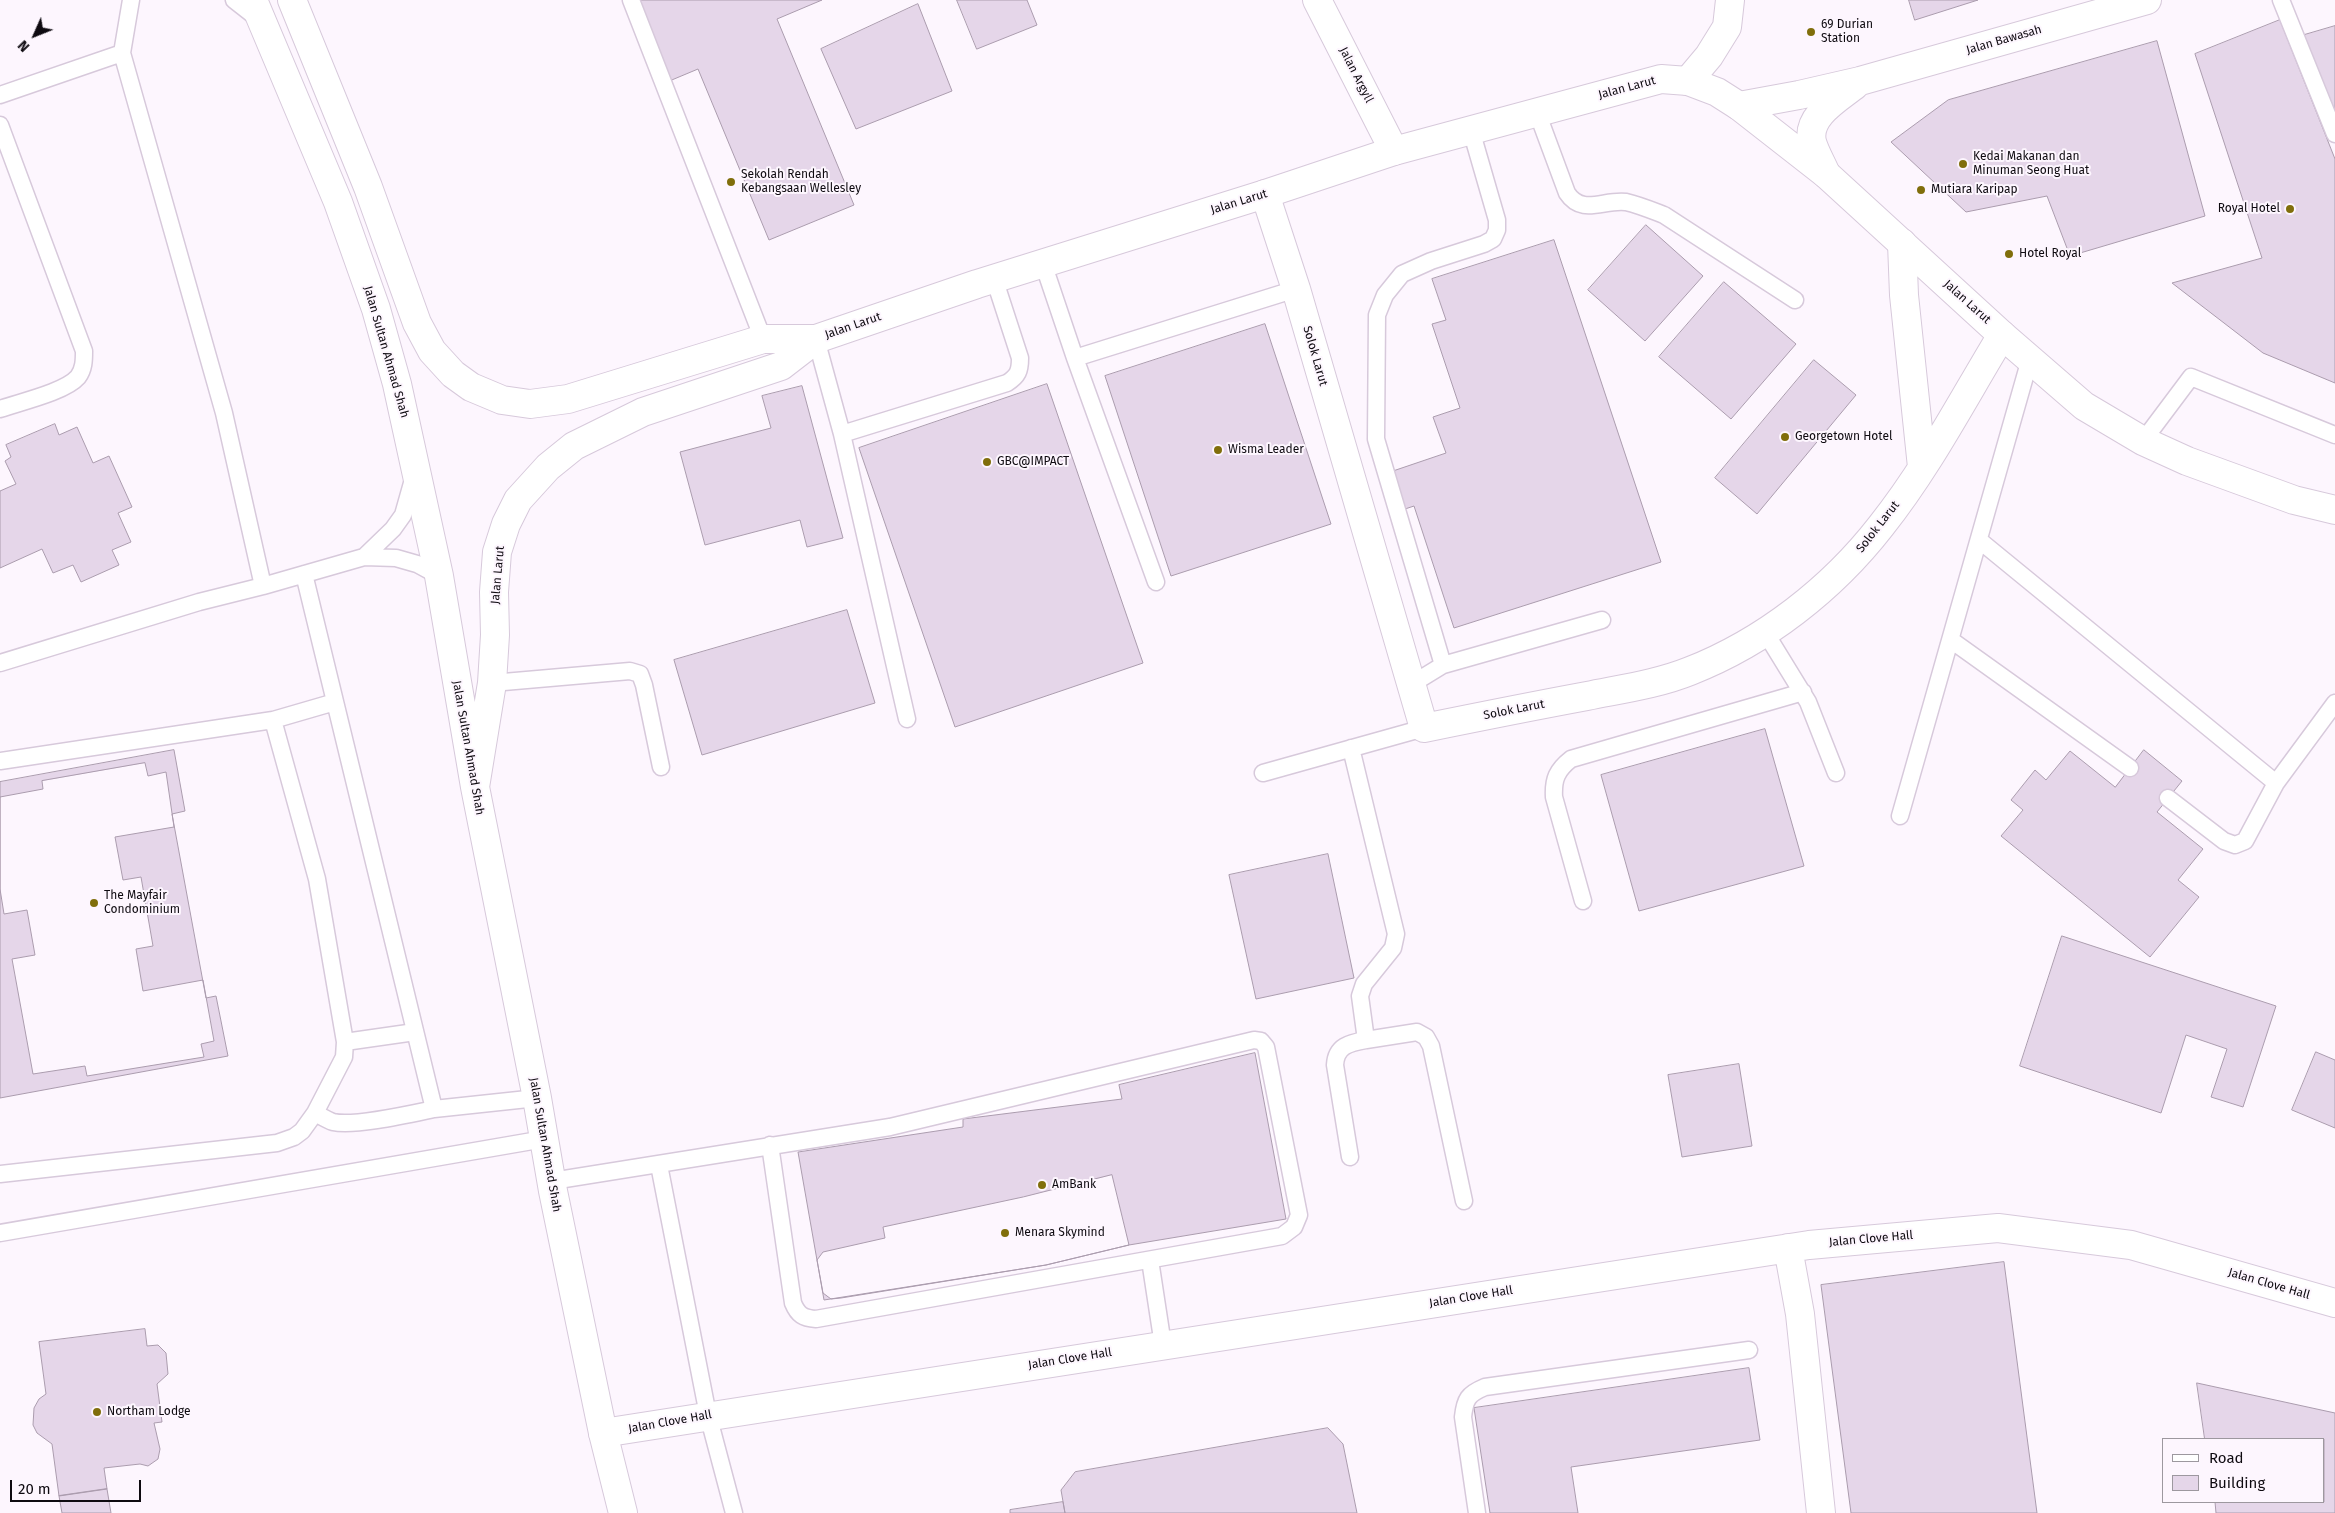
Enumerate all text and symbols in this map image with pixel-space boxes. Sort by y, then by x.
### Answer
north arrow [10,10,60,60]
place label: 69 Durian Station [1821,18,1873,46]
street label: Jalan Bawasah [1965,22,2043,58]
marker: 69 Durian Station [1805,26,1817,38]
text: N [15,37,33,55]
street label: Jalan Argyll [1336,45,1376,105]
street label: Jalan Larut [1597,73,1657,103]
place label: Kedai Makanan dan Minuman Seong Huat [1973,150,2089,178]
marker: Kedai Makanan dan Minuman Seong Huat [1957,158,1969,170]
place label: Sekolah Rendah Kebangsaan Wellesley [741,168,861,196]
marker: Sekolah Rendah Kebangsaan Wellesley [725,176,737,188]
place label: Mutiara Karipap [1931,183,2018,197]
marker: Mutiara Karipap [1915,184,1927,196]
street label: Jalan Larut [1209,187,1269,217]
place label: Royal Hotel [2218,202,2280,216]
marker: Royal Hotel [2284,203,2296,215]
place label: Hotel Royal [2019,247,2081,261]
marker: Hotel Royal [2003,248,2015,260]
street label: Jalan Larut [1940,277,1994,327]
street label: Jalan Sultan Ahmad Shah [360,284,412,420]
street label: Jalan Larut [823,310,883,342]
street label: Solok Larut [1300,324,1330,388]
place label: Georgetown Hotel [1795,430,1893,444]
marker: Georgetown Hotel [1779,431,1791,443]
place label: Wisma Leader [1228,443,1304,457]
marker: Wisma Leader [1212,444,1224,456]
place label: GBC@IMPACT [997,455,1069,469]
marker: GBC@IMPACT [981,456,993,468]
street label: Solok Larut [1853,498,1903,556]
street label: Jalan Larut [488,545,508,605]
street label: Jalan Sultan Ahmad Shah [449,680,487,816]
street label: Solok Larut [1482,697,1546,723]
place label: The Mayfair Condominium [104,889,180,917]
marker: The Mayfair Condominium [88,897,100,909]
street label: Jalan Sultan Ahmad Shah [526,1077,564,1213]
place label: AmBank [1052,1178,1096,1192]
marker: AmBank [1036,1179,1048,1191]
place label: Menara Skymind [1015,1226,1105,1240]
marker: Menara Skymind [999,1227,1011,1239]
street label: Jalan Clove Hall [1828,1228,1914,1250]
street label: Jalan Clove Hall [2226,1265,2312,1303]
street label: Jalan Clove Hall [1428,1283,1514,1311]
street label: Jalan Clove Hall [1027,1345,1113,1373]
place label: Northam Lodge [107,1405,191,1419]
marker: Northam Lodge [91,1406,103,1418]
street label: Jalan Clove Hall [627,1408,713,1436]
legend [2162,1438,2325,1503]
text: Road [2209,1449,2244,1467]
scale bar [12,1470,144,1502]
text: Building [2209,1474,2265,1492]
text: 20 m [18,1480,51,1498]

